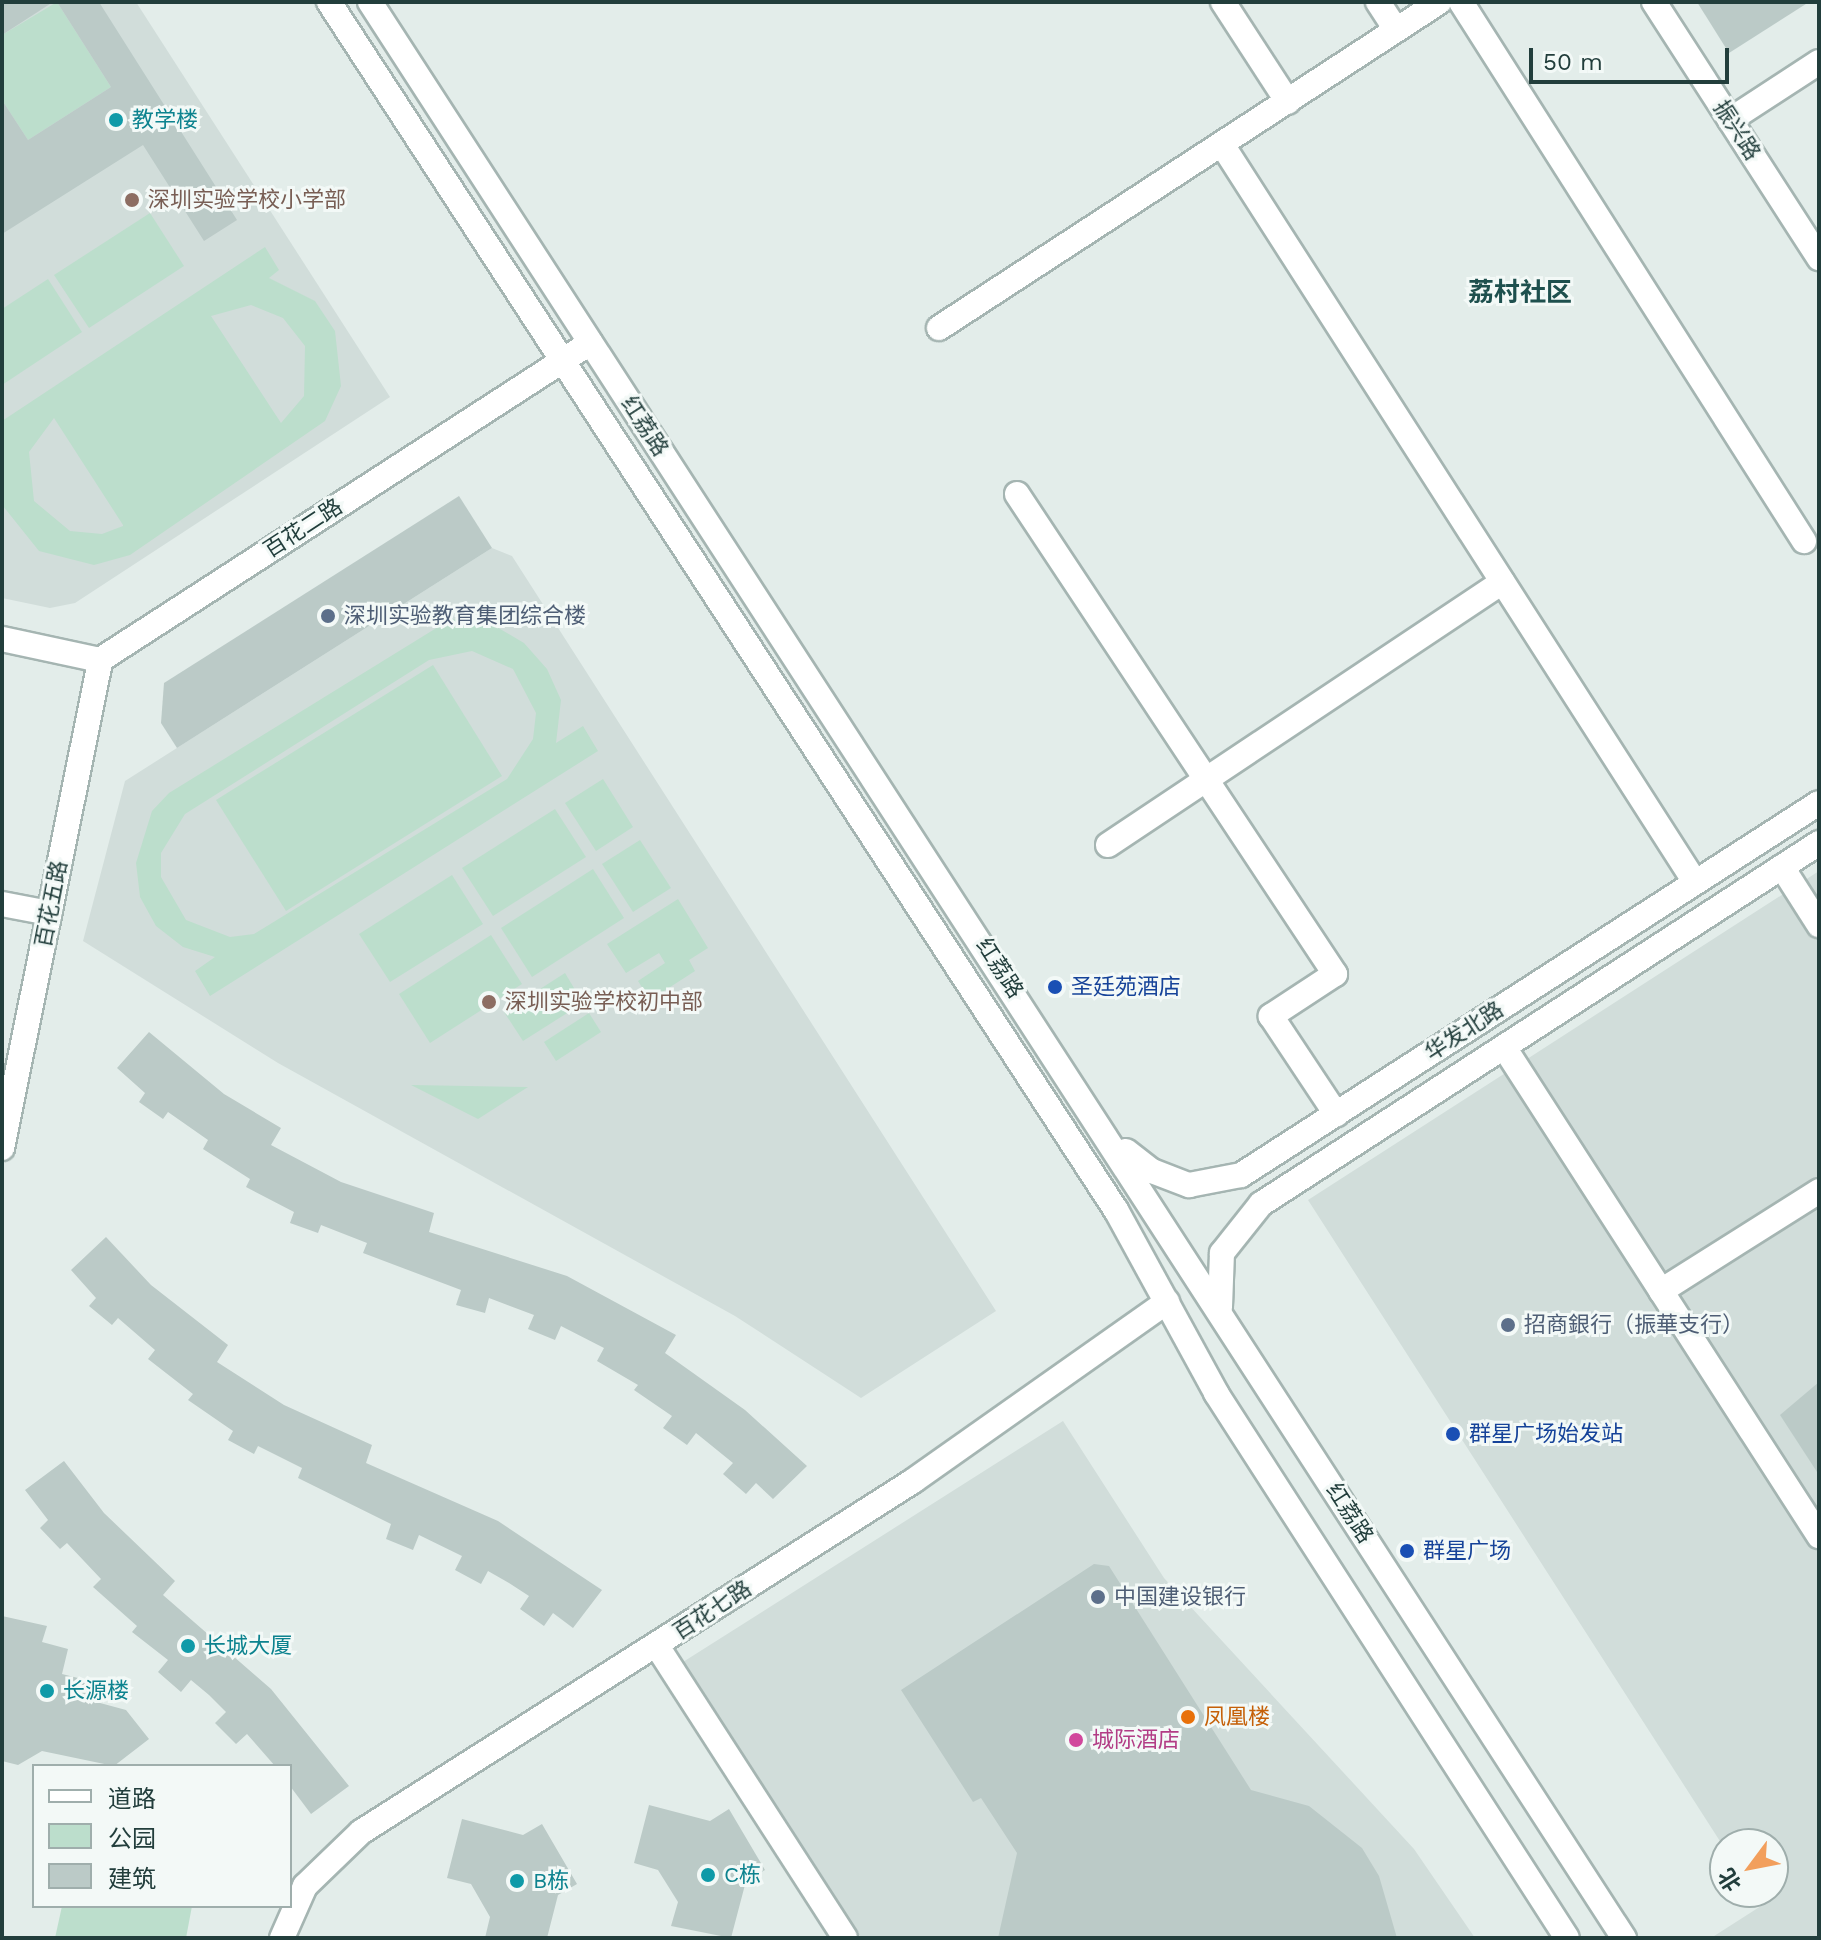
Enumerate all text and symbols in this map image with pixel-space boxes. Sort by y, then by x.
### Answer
scale bar [1533,32,1733,82]
text: 50 m [1543,48,1603,76]
street label: 振兴路 [1708,95,1766,165]
place label: 教学楼 [132,107,198,133]
marker: 教学楼 [107,111,125,129]
place label: 深圳实验学校小学部 [148,187,346,213]
marker: 深圳实验学校小学部 [123,191,141,209]
district label: 荔村社区 [1468,277,1572,309]
street label: 红荔路 [616,391,674,461]
street label: 百花二路 [259,493,347,563]
place label: 深圳实验教育集团综合楼 [344,603,586,629]
marker: 深圳实验教育集团综合楼 [319,607,337,625]
street label: 百花五路 [30,858,72,950]
street label: 红荔路 [971,933,1029,1003]
place label: 圣廷苑酒店 [1071,974,1181,1000]
marker: 圣廷苑酒店 [1046,978,1064,996]
place label: 深圳实验学校初中部 [505,989,703,1015]
marker: 深圳实验学校初中部 [480,993,498,1011]
street label: 华发北路 [1420,996,1508,1066]
place label: 招商銀行（振華支行） [1524,1312,1744,1338]
marker: 招商銀行（振華支行） [1499,1316,1517,1334]
place label: 群星广场始发站 [1469,1421,1623,1447]
marker: 群星广场始发站 [1444,1425,1462,1443]
street label: 红荔路 [1321,1478,1379,1548]
place label: 群星广场 [1423,1538,1511,1564]
marker: 群星广场 [1398,1542,1416,1560]
street label: 百花七路 [668,1575,756,1645]
place label: 中国建设银行 [1114,1584,1246,1610]
marker: 中国建设银行 [1089,1588,1107,1606]
place label: 长城大厦 [204,1633,292,1659]
marker: 长城大厦 [179,1637,197,1655]
place label: 长源楼 [63,1678,129,1704]
marker: 长源楼 [38,1682,56,1700]
place label: 凤凰楼 [1204,1704,1270,1730]
marker: 凤凰楼 [1179,1708,1197,1726]
place label: 城际酒店 [1092,1727,1180,1753]
marker: 城际酒店 [1067,1731,1085,1749]
legend [32,1764,292,1908]
text: 道路 [108,1785,156,1813]
text: 公园 [108,1825,156,1853]
north arrow [1709,1828,1789,1908]
place label: C栋 [724,1862,761,1888]
text: 北 [1713,1864,1746,1896]
text: 建筑 [108,1865,156,1893]
marker: C栋 [699,1866,717,1884]
place label: B栋 [533,1868,569,1894]
marker: B栋 [508,1872,526,1890]

